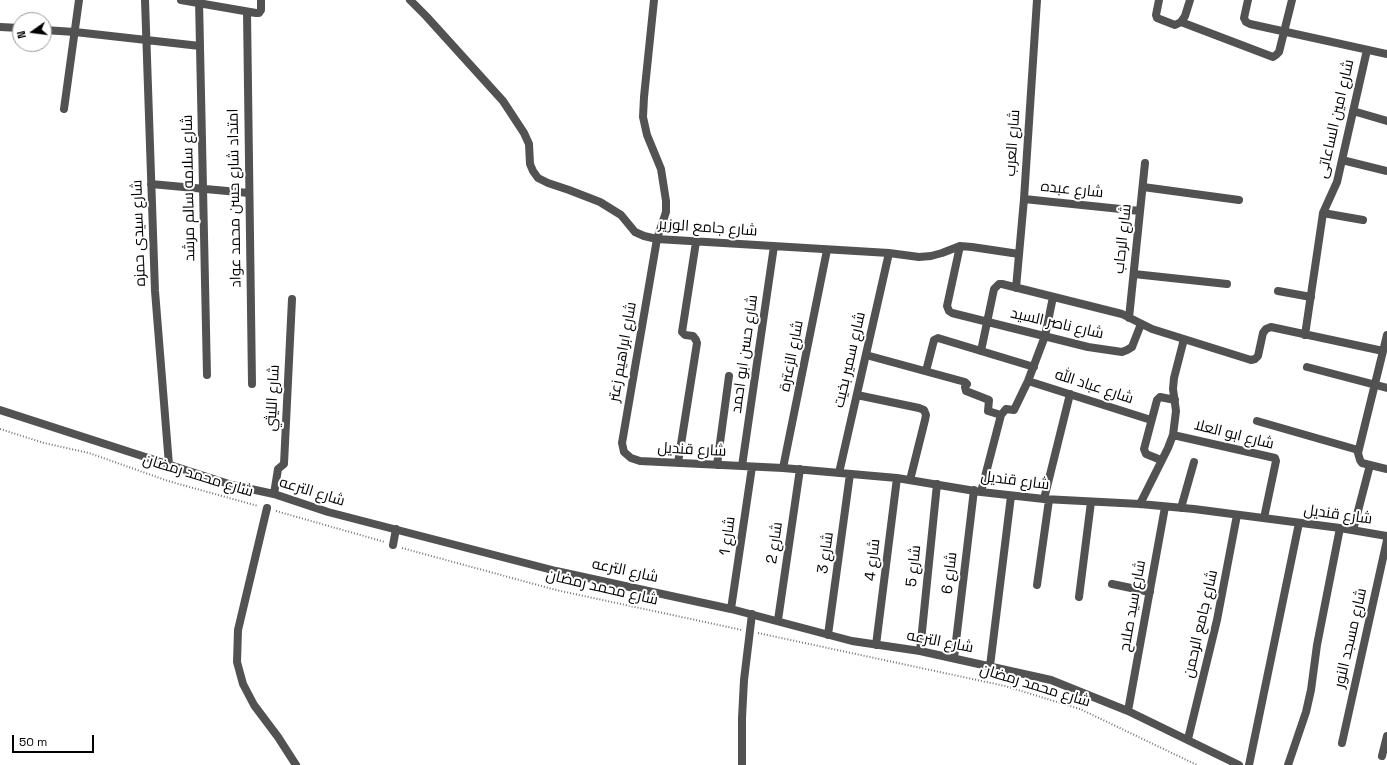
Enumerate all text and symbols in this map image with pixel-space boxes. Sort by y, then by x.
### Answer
north arrow [12,12,52,52]
text: N [14,29,29,40]
street label: شارع امين الساعاتى [1314,58,1358,180]
street label: امتداد شارع حسن محمد عواد [224,108,246,288]
street label: شارع العرب [1002,109,1024,177]
street label: شارع سلامه سالم مرشد [179,114,199,262]
street label: شارع عبده [1040,178,1104,202]
street label: شارع سيدى حمزه [128,179,150,287]
street label: شارع الرحاب [1110,203,1136,275]
street label: شارع جامع الوزير [658,216,758,240]
street label: شارع حسن ابو احمد [728,294,762,414]
street label: شارع ابراهيم زعتر [605,301,641,403]
street label: شارع ناصر السيد [1009,305,1105,343]
street label: شارع سمير بخيت [830,310,870,410]
street label: شارع الزعترة [776,319,808,393]
street label: شارع الليثي [262,364,284,432]
street label: شارع عباد الله [1052,366,1136,408]
street label: شارع ابو العلا [1192,416,1276,454]
street label: شارع قنديل [657,439,727,461]
street label: شارع محمد رمضان [141,451,255,501]
street label: شارع قنديل [980,468,1050,494]
street label: شارع الترعه [277,474,347,510]
street label: شارع قنديل [1303,501,1373,529]
street label: شارع 1 [716,515,740,557]
street label: شارع 2 [763,521,787,565]
street label: شارع 3 [814,531,838,575]
street label: شارع 4 [861,538,885,582]
street label: شارع 5 [903,544,925,588]
street label: شارع 6 [939,551,961,595]
street label: شارع الترعه [590,555,660,587]
street label: شارع سيد صلاح [1116,559,1150,653]
street label: شارع محمد رمضان [544,566,660,610]
street label: شارع جامع الرحمن [1180,568,1222,680]
street label: شارع مسجد النور [1331,587,1371,689]
street label: شارع الترعه [905,627,975,657]
street label: شارع محمد رمضان [978,661,1092,711]
scale bar [14,727,96,753]
text: 50 m [19,734,47,750]

